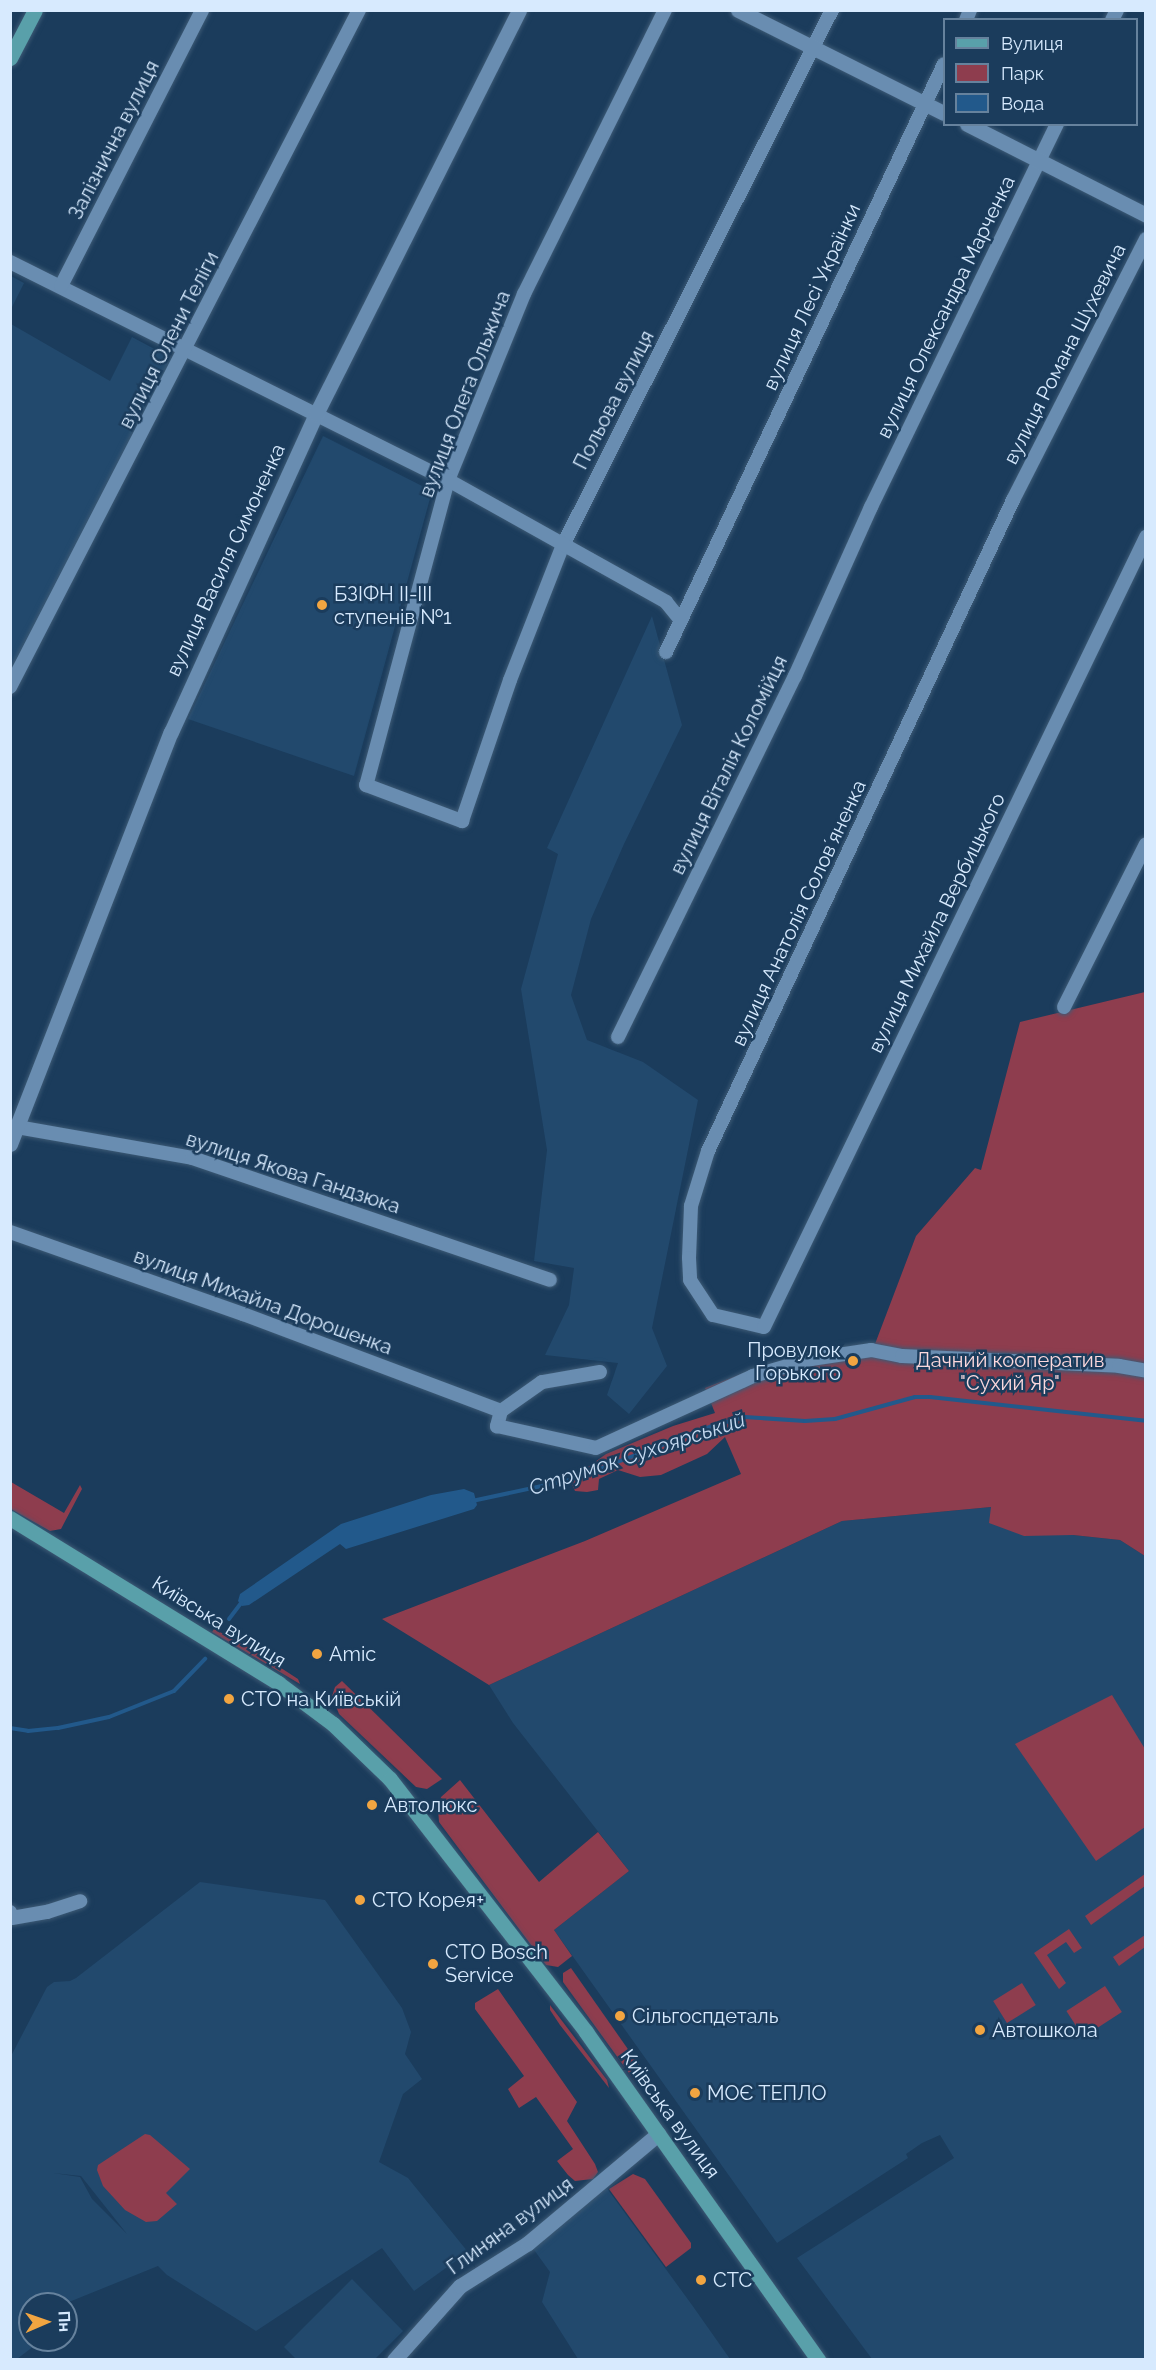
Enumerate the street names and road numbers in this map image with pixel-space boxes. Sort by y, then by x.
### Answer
street label: Залізнична вулиця [64,57,164,223]
street label: вулиця Олександра Марченка [872,172,1020,442]
street label: вулиця Лесі Українки [758,200,866,394]
street label: вулиця Романа Шухевича [999,240,1131,468]
street label: вулиця Олени Теліги [114,247,224,433]
street label: вулиця Олега Ольжича [415,287,515,501]
street label: Польова вулиця [569,327,659,473]
street label: вулиця Василя Симоненка [162,440,290,680]
street label: вулиця Віталія Коломійця [665,652,793,878]
street label: вулиця Анатолія Соловʼяненка [727,776,871,1050]
street label: вулиця Михайла Вербицького [864,789,1010,1057]
street label: вулиця Якова Гандзюка [183,1127,403,1219]
street label: вулиця Михайла Дорошенка [131,1244,395,1360]
street label: Київська вулиця [148,1571,290,1673]
street label: Київська вулиця [615,2045,725,2183]
street label: Глиняна вулиця [442,2172,578,2280]

